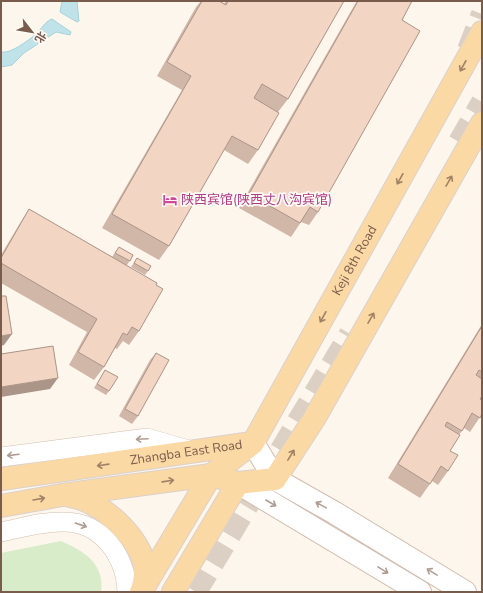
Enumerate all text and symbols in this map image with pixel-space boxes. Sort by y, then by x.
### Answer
north arrow [12,12,52,52]
text: 北 [31,28,49,45]
one-way arrow [459,60,466,72]
one-way arrow [395,173,403,185]
one-way arrow [445,175,453,187]
place label: 陕西宾馆(陕西丈八沟宾馆) [181,191,332,209]
hotel icon: 陕西宾馆(陕西丈八沟宾馆) [162,192,178,208]
street label: Keji 8th Road [328,222,381,299]
one-way arrow [318,311,326,323]
one-way arrow [367,313,375,325]
street label: Zhangba East Road [129,435,244,469]
one-way arrow [136,435,149,443]
one-way arrow [287,450,295,461]
one-way arrow [7,451,20,459]
one-way arrow [97,461,110,469]
one-way arrow [161,477,174,485]
one-way arrow [33,495,46,503]
one-way arrow [265,500,277,508]
one-way arrow [315,500,327,508]
one-way arrow [74,522,87,529]
one-way arrow [377,566,389,574]
one-way arrow [426,567,438,575]

